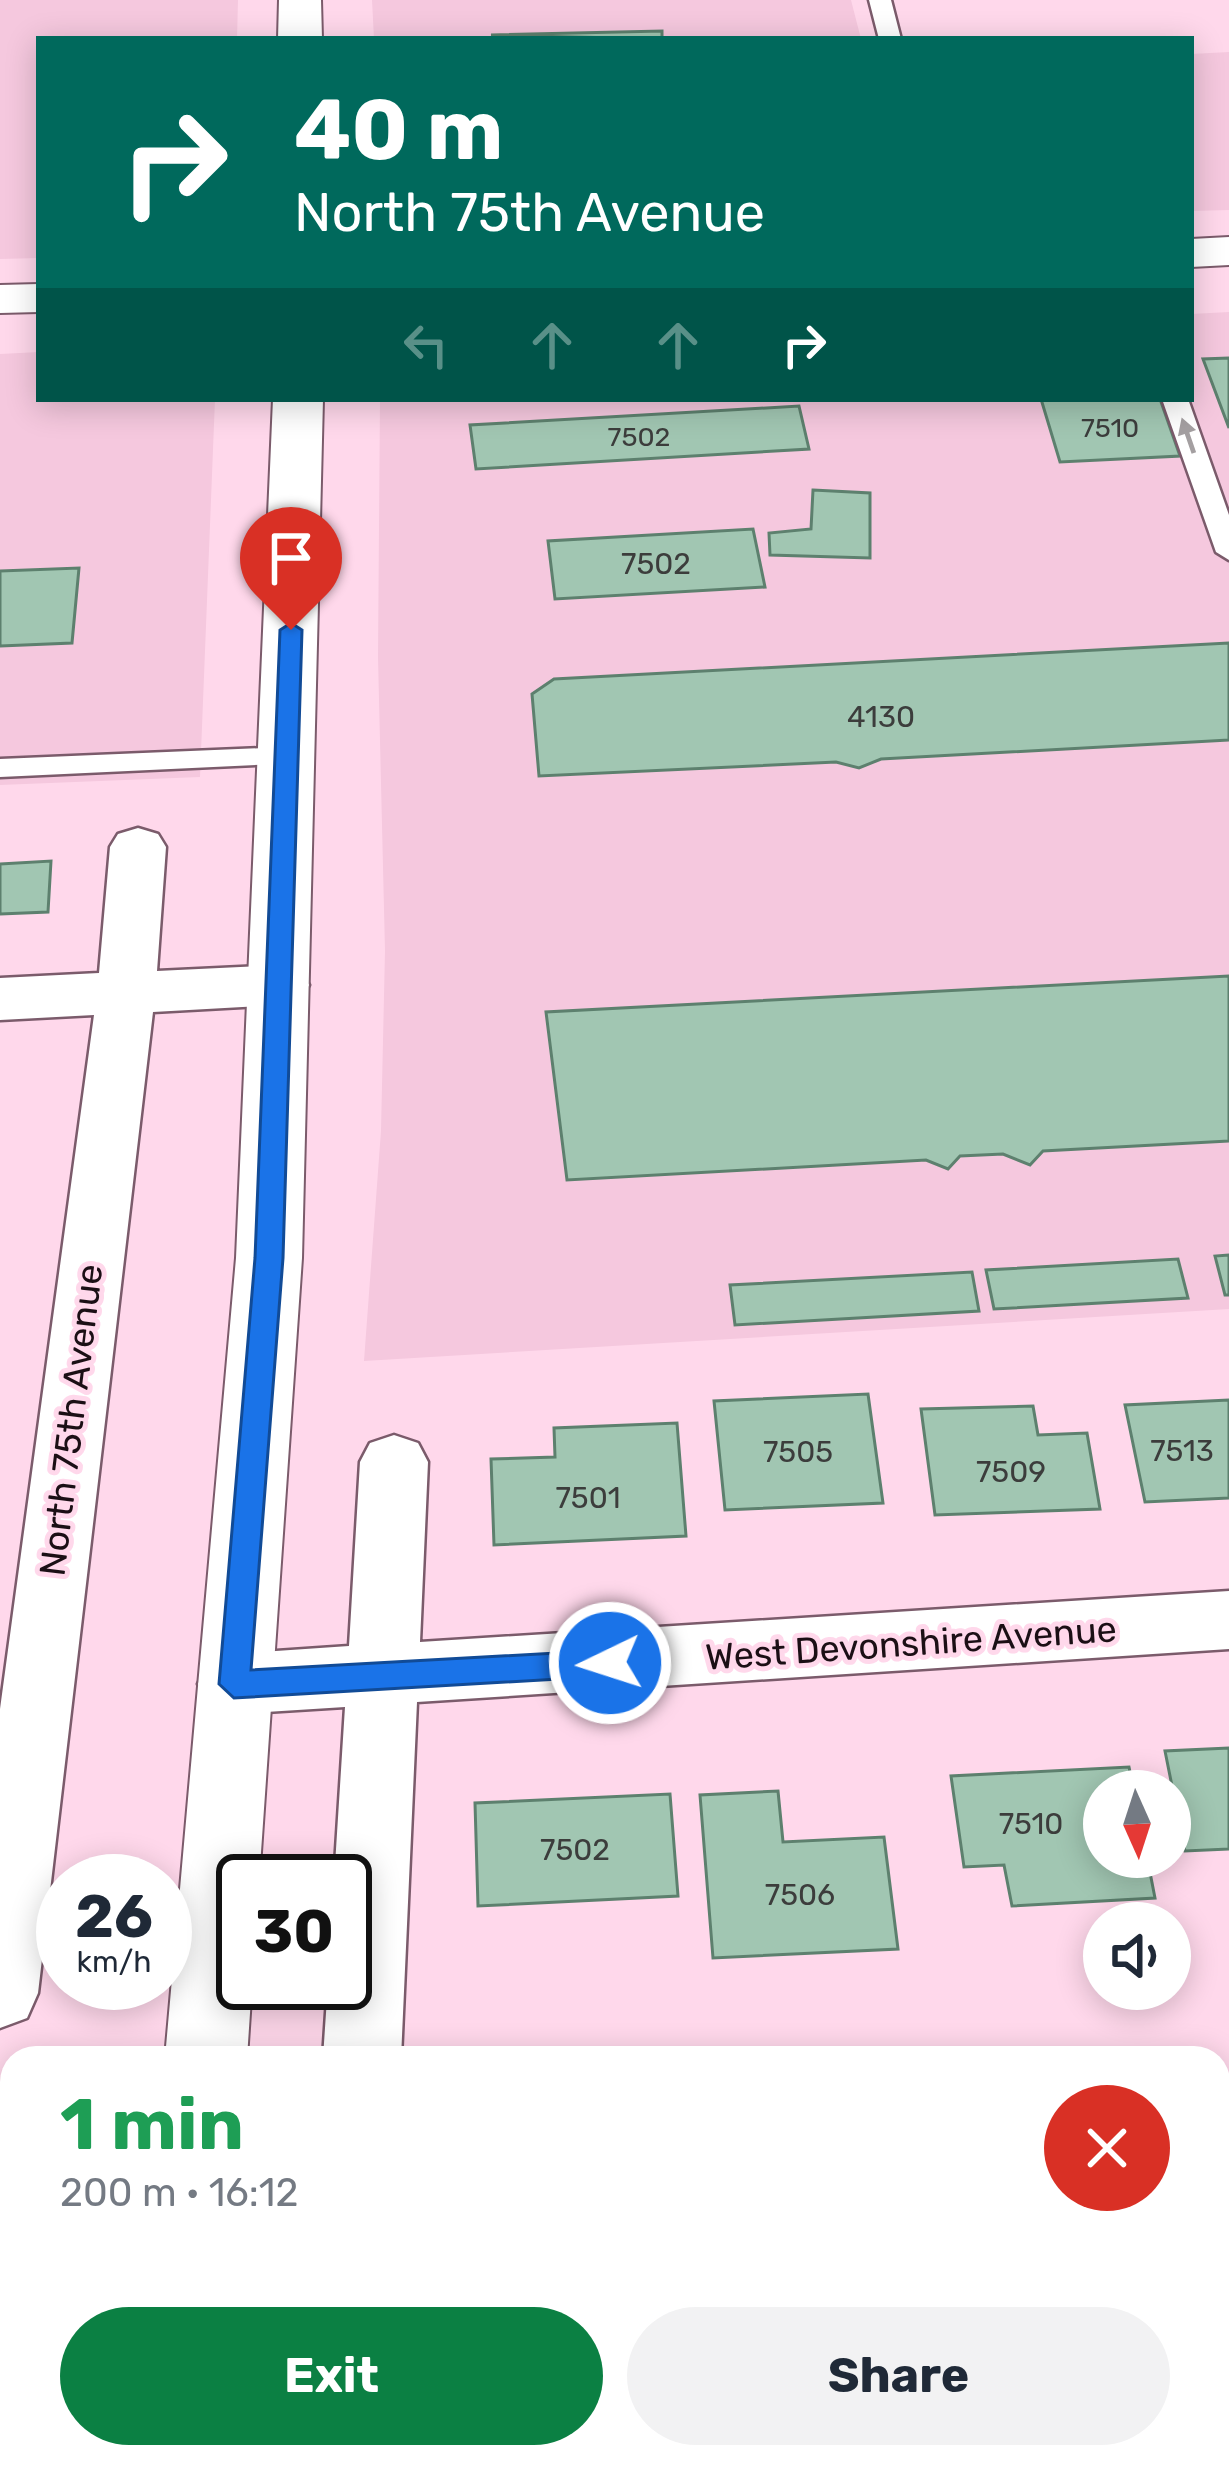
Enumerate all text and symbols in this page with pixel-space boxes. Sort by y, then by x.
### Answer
text: 40 m [294,80,503,180]
icon: right [96,84,252,240]
text: North 75th Avenue [294,181,765,245]
icon: left [393,312,459,378]
icon: ahead [519,312,585,378]
icon: ahead [645,312,711,378]
icon: right [771,312,837,378]
house number: 7510 [1081,412,1139,444]
one-way arrow [1178,418,1196,454]
house number: 7502 [608,421,670,453]
pin [240,507,342,630]
icon: arrive [258,525,324,591]
house number: 7502 [621,546,691,582]
house number: 4130 [847,699,915,735]
street label: North 75th Avenue [31,1262,111,1578]
house number: 7513 [1150,1433,1214,1469]
house number: 7505 [763,1434,833,1470]
house number: 7509 [976,1454,1046,1490]
house number: 7501 [555,1480,621,1516]
position arrow [547,1600,673,1726]
street label: West Devonshire Avenue [704,1607,1118,1679]
north arrow [1083,1770,1191,1878]
map controls [1083,1770,1191,2010]
house number: 7510 [999,1806,1063,1842]
house number: 7502 [540,1832,610,1868]
speed limit sign: 30 [216,1854,372,2010]
house number: 7506 [765,1877,835,1913]
text: 26 [75,1881,153,1952]
button: sound [1083,1902,1191,2010]
text: km/h [77,1944,151,1980]
text: 1 min [60,2082,244,2167]
button: close [1044,2085,1170,2211]
text: 200 m · 16:12 [60,2170,298,2216]
button: Exit [60,2307,603,2445]
button: Share [627,2307,1170,2445]

